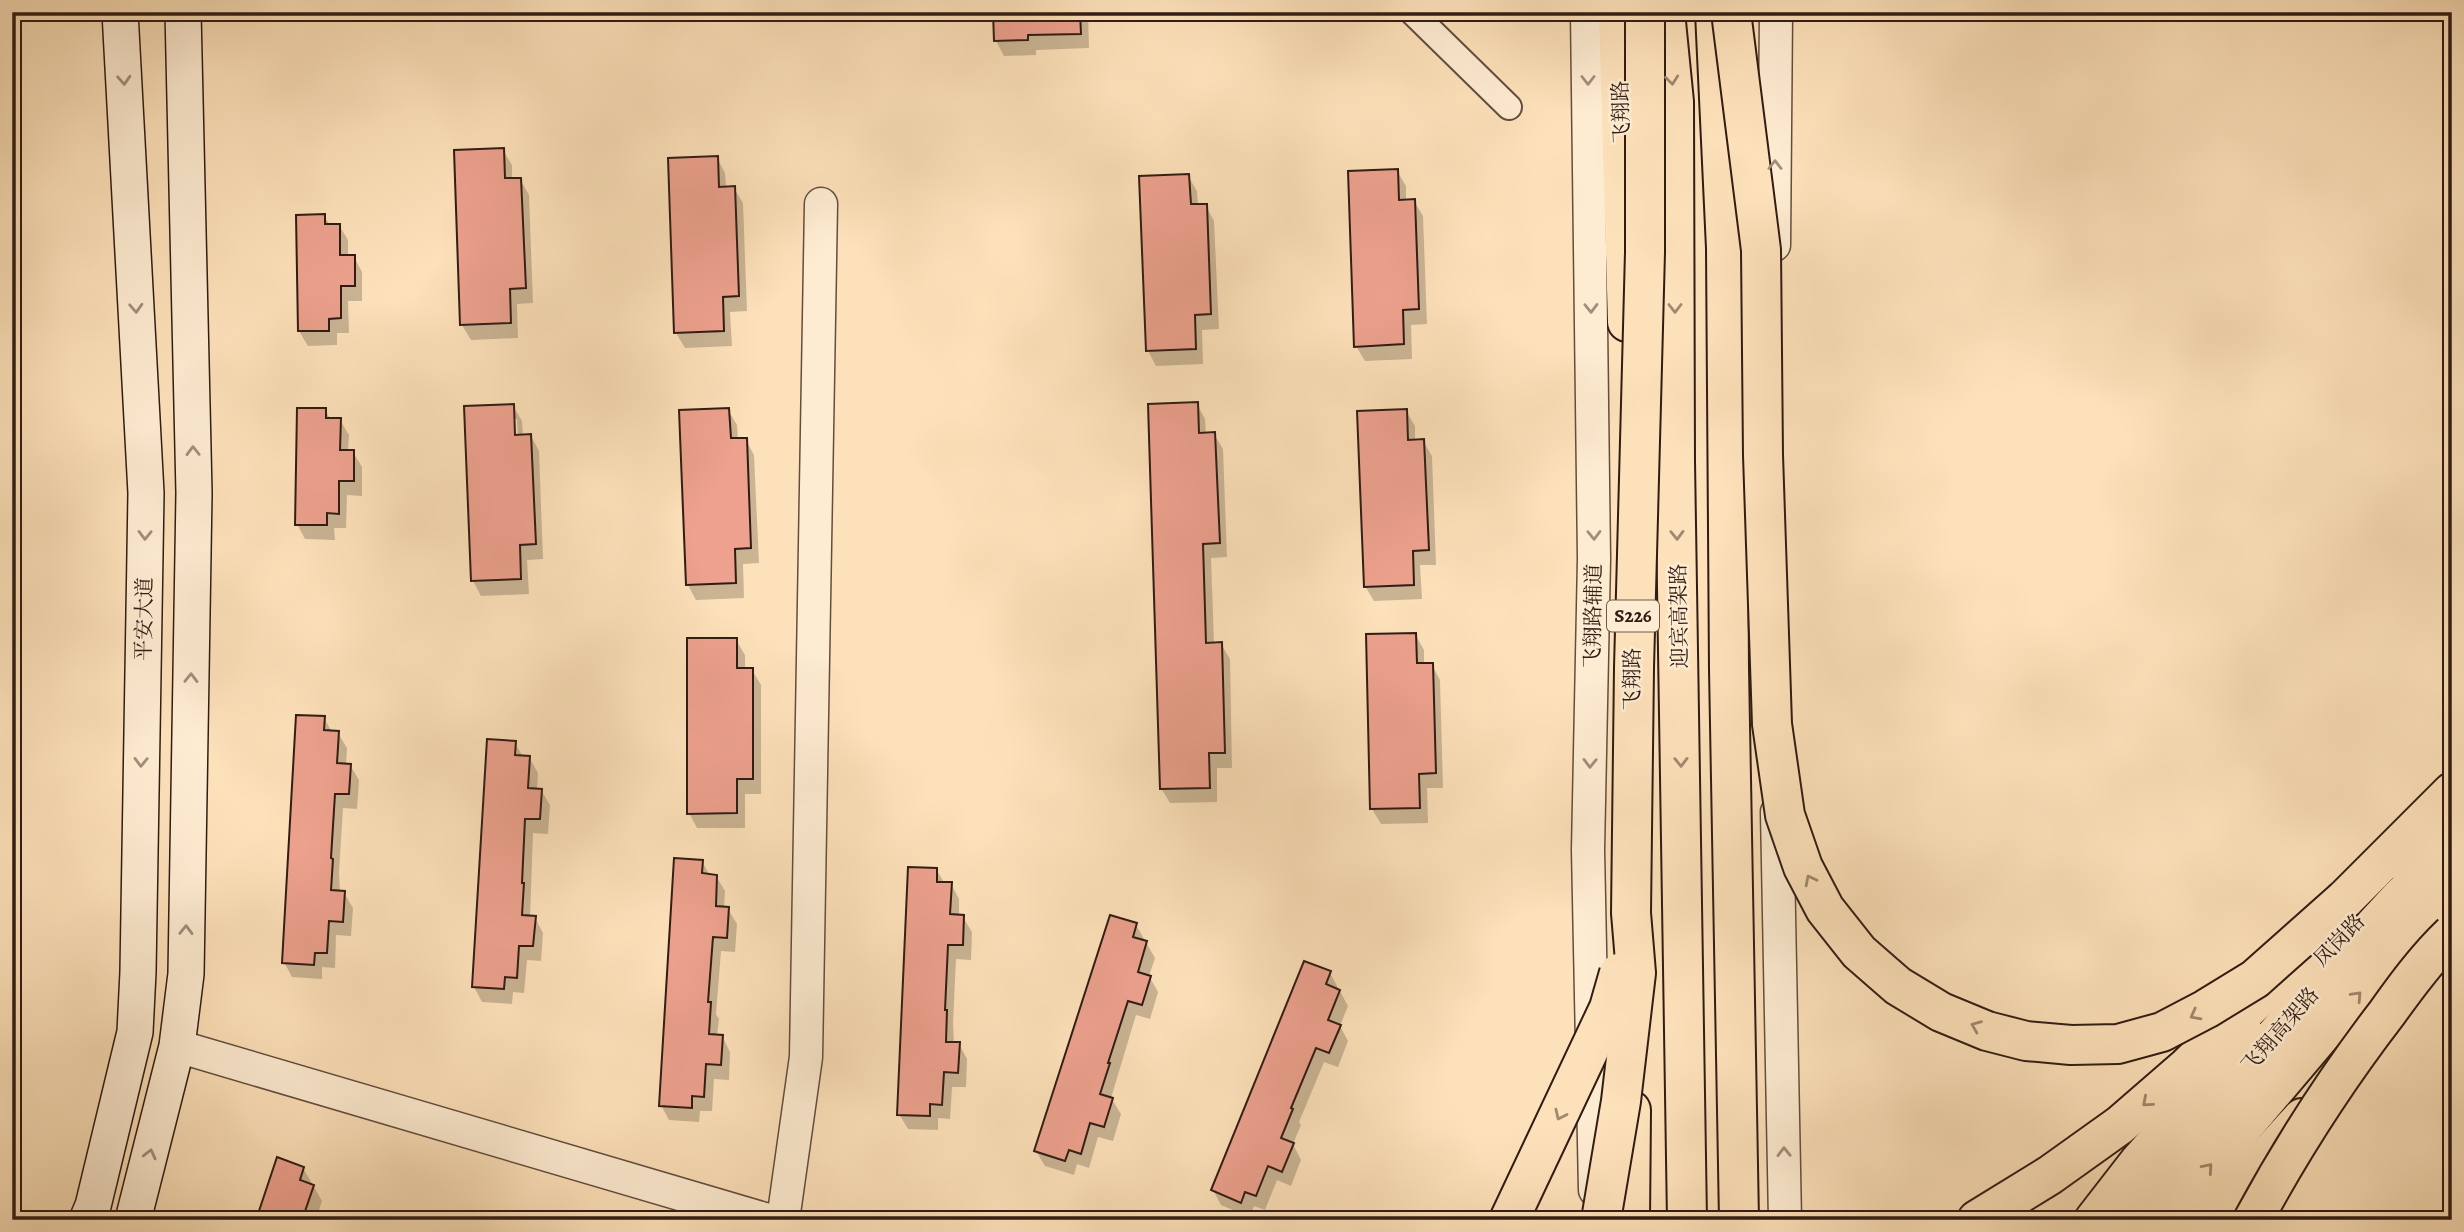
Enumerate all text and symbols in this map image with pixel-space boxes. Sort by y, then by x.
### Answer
one-way arrow [1664,74,1679,86]
one-way arrow [116,75,131,86]
one-way arrow [1580,76,1596,86]
street label: 飞翔路 [1606,80,1636,144]
one-way arrow [1767,159,1782,170]
one-way arrow [128,302,143,313]
one-way arrow [1583,303,1598,314]
one-way arrow [1667,303,1683,313]
one-way arrow [185,445,200,456]
one-way arrow [137,530,153,541]
one-way arrow [1669,530,1685,541]
one-way arrow [1586,531,1602,541]
street label: 飞翔路辅道 [1578,563,1608,669]
street label: 迎宾高架路 [1664,563,1694,669]
street label: 平安大道 [129,577,159,661]
road number: S226 [1607,600,1659,632]
street label: 飞翔路 [1618,648,1646,711]
one-way arrow [183,672,198,683]
one-way arrow [133,758,149,768]
one-way arrow [1582,758,1597,769]
one-way arrow [1673,758,1689,768]
one-way arrow [1804,875,1818,887]
street label: 凤岗路 [2307,908,2371,972]
one-way arrow [178,924,194,935]
street label: 飞翔高架路 [2235,981,2325,1079]
one-way arrow [2348,991,2361,1004]
one-way arrow [2190,1007,2202,1020]
one-way arrow [1970,1021,1982,1035]
one-way arrow [2142,1094,2155,1106]
one-way arrow [1555,1108,1569,1120]
one-way arrow [1776,1146,1792,1156]
one-way arrow [142,1148,156,1160]
one-way arrow [2200,1163,2212,1176]

